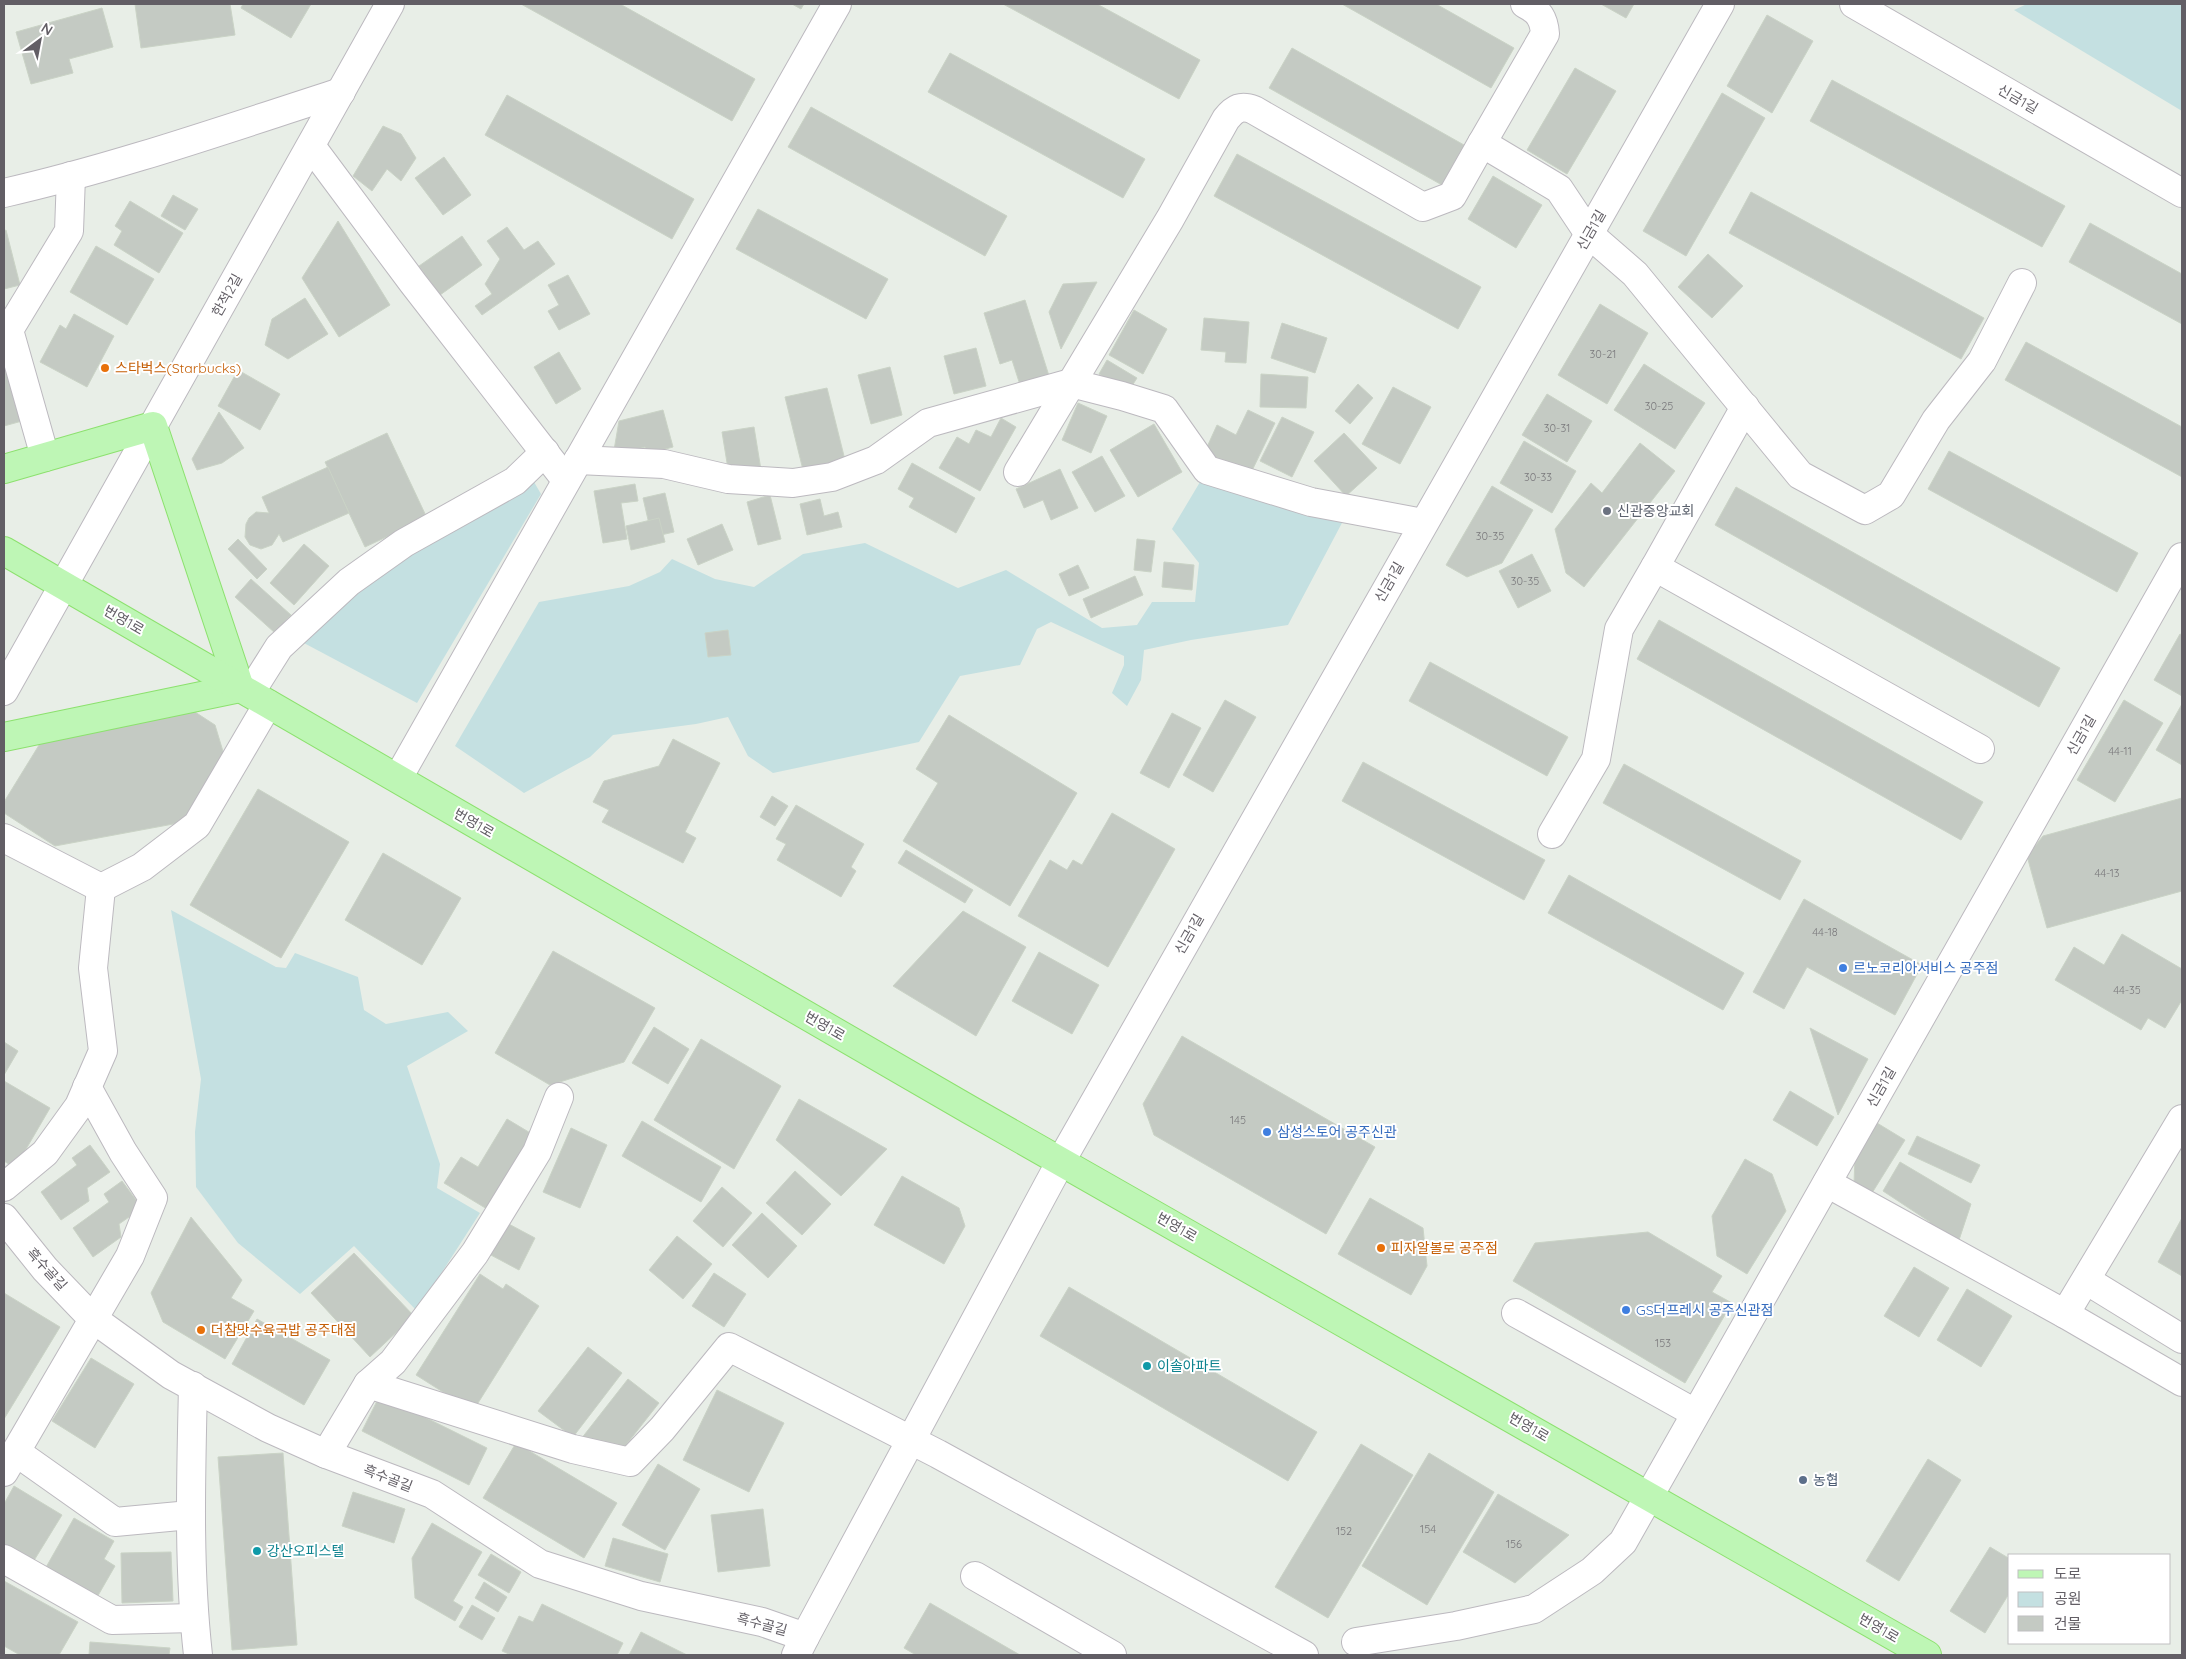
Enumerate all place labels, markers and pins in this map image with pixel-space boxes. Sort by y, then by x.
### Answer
place label: 스타벅스(Starbucks) [115,359,241,377]
marker: 스타벅스(Starbucks) [99,362,111,374]
place label: 신관중앙교회 [1617,502,1694,520]
marker: 신관중앙교회 [1601,505,1613,517]
place label: 르노코리아서비스 공주점 [1853,959,1999,977]
marker: 르노코리아서비스 공주점 [1837,962,1849,974]
place label: 삼성스토어 공주신관 [1277,1123,1397,1141]
marker: 삼성스토어 공주신관 [1261,1126,1273,1138]
place label: 피자알볼로 공주점 [1391,1239,1498,1257]
marker: 피자알볼로 공주점 [1375,1242,1387,1254]
place label: GS더프레시 공주신관점 [1636,1301,1773,1319]
marker: GS더프레시 공주신관점 [1620,1304,1632,1316]
place label: 더참맛수육국밥 공주대점 [211,1321,357,1339]
marker: 더참맛수육국밥 공주대점 [195,1324,207,1336]
place label: 이솔아파트 [1157,1357,1222,1375]
marker: 이솔아파트 [1141,1360,1153,1372]
place label: 농협 [1813,1471,1839,1489]
marker: 농협 [1797,1474,1809,1486]
place label: 강산오피스텔 [267,1542,344,1560]
marker: 강산오피스텔 [251,1545,263,1557]

